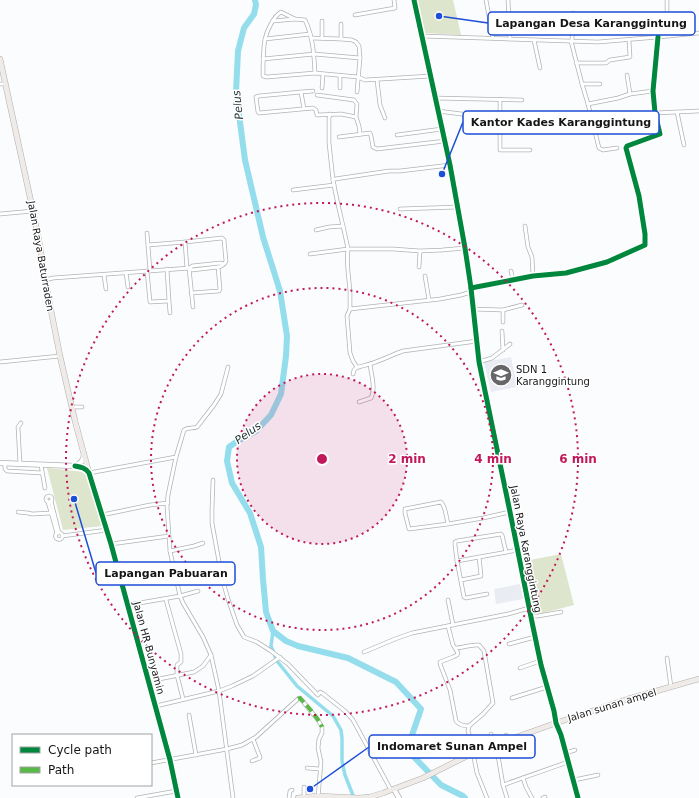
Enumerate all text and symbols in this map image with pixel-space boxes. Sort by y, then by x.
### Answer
callout: Lapangan Desa Karanggintung [488,12,695,35]
text: Lapangan Desa Karanggintung [495,17,687,30]
water label: Pelus [230,90,246,120]
callout: Kantor Kades Karanggintung [463,111,659,134]
text: Kantor Kades Karanggintung [471,116,651,129]
street label: Jalan Raya Baturraden [26,199,56,312]
school or university icon: SDN 1 Karanggintung [488,362,514,388]
place label: SDN 1 Karanggintung [516,364,590,387]
water label: Pelus [232,419,264,447]
centre of rings [315,452,329,466]
text: 2 min [388,452,426,466]
text: 4 min [474,452,512,466]
text: 6 min [559,452,597,466]
street label: Jalan Raya Karanggintung [508,483,544,614]
callout: Lapangan Pabuaran [96,562,235,585]
text: Lapangan Pabuaran [104,567,228,580]
street label: Jalan HR Bunyamin [131,599,167,696]
street label: Jalan sunan ampel [565,686,658,724]
legend [12,734,152,786]
callout: Indomaret Sunan Ampel [369,735,535,758]
text: Indomaret Sunan Ampel [377,740,527,753]
text: Cycle path [48,743,112,757]
text: Path [48,763,74,777]

